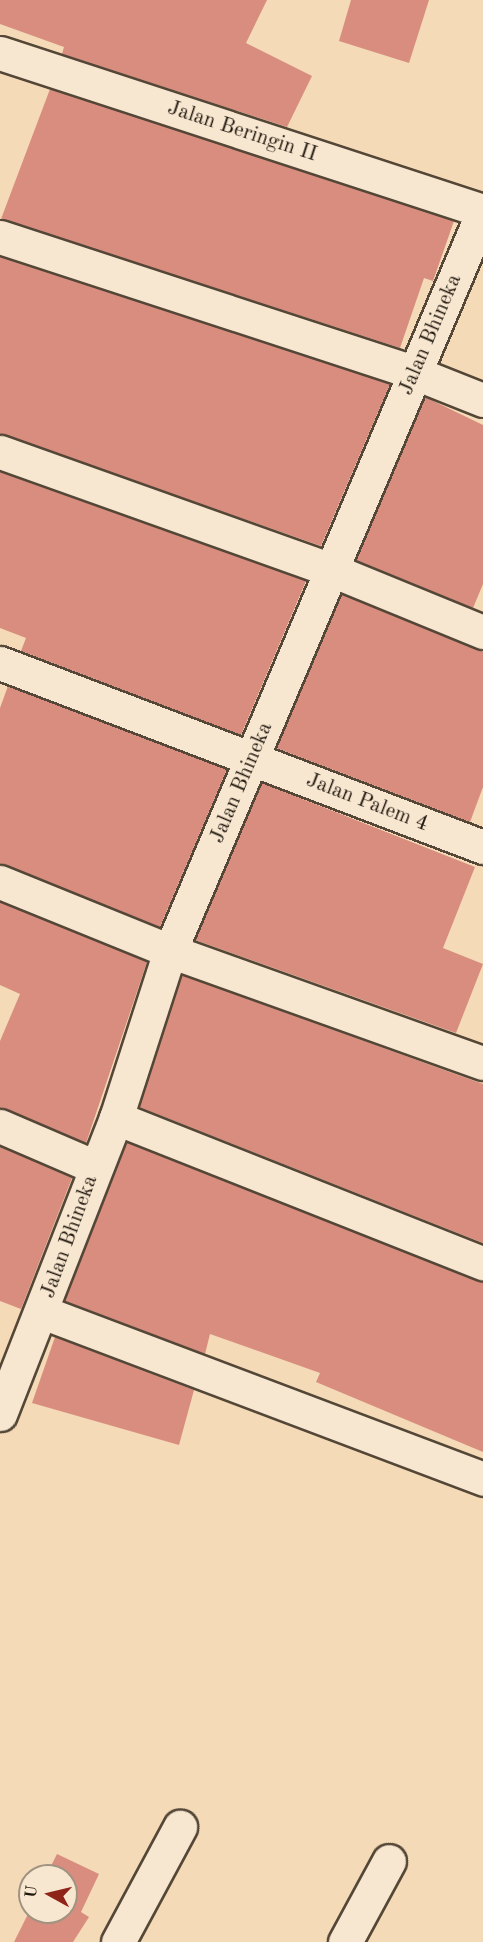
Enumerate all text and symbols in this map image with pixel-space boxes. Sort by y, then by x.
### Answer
street label: Jalan Beringin II [164,96,320,168]
street label: Jalan Bhineka [394,271,468,399]
street label: Jalan Bhineka [205,719,279,847]
street label: Jalan Palem 4 [302,768,432,838]
street label: Jalan Bhineka [36,1172,104,1302]
north arrow [18,1864,78,1924]
text: U [23,1884,41,1899]

